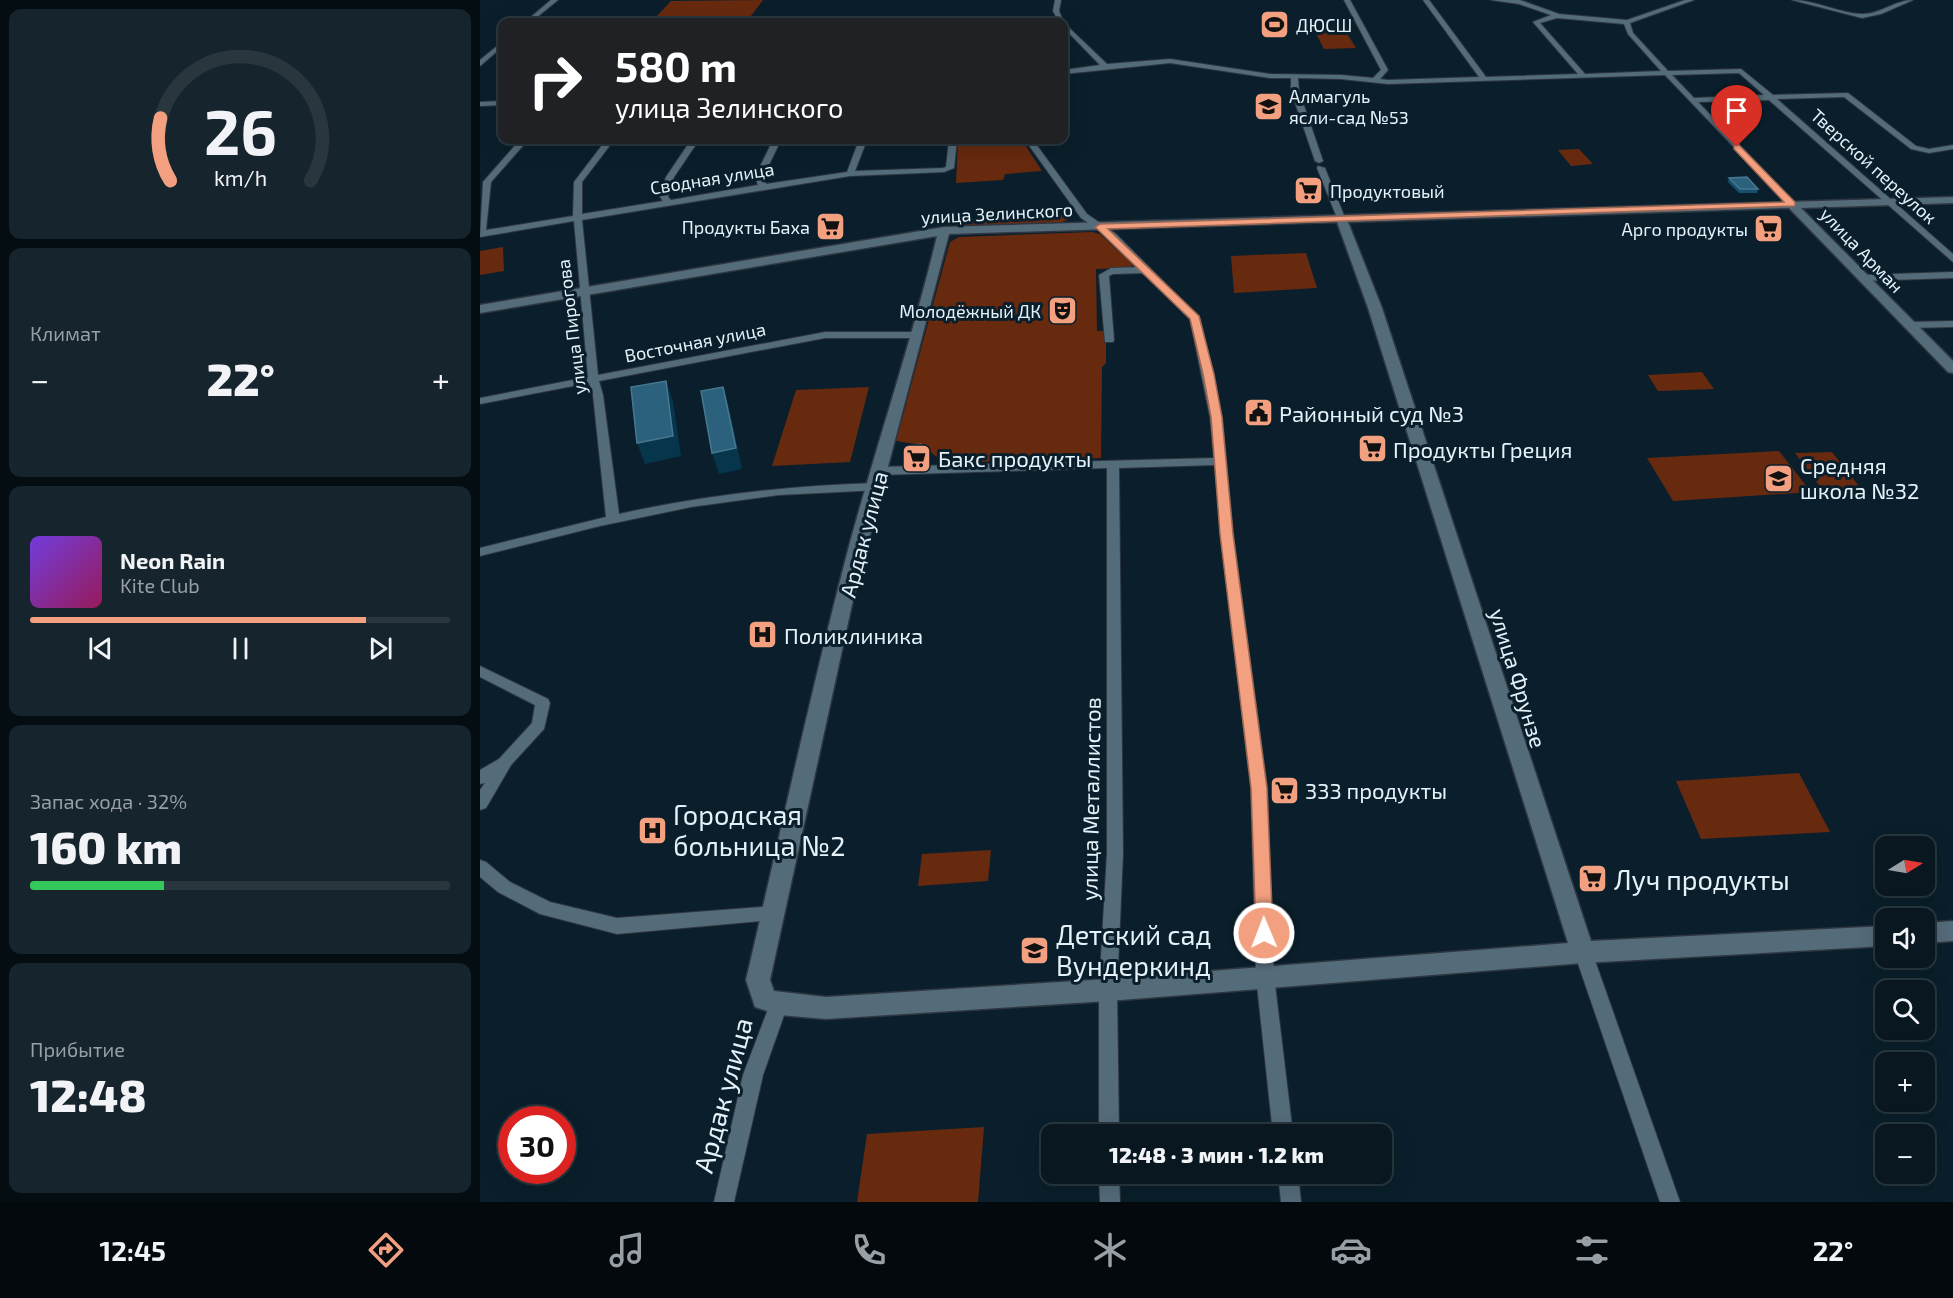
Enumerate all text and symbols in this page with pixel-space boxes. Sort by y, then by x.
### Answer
sports icon: ДЮСШ [1259,9,1291,41]
place label: ДЮСШ [1296,14,1352,36]
text: 580 m [615,40,737,90]
icon: right [516,42,594,120]
place label: Алмагуль ясли-сад №53 [1289,85,1409,128]
pin [1711,85,1762,147]
school or university icon: Алмагуль ясли-сад №53 [1252,90,1284,122]
text: улица Зелинского [615,91,843,123]
text: 26 [203,93,277,168]
icon: arrive [1720,94,1753,127]
street label: Тверской переулок [1807,104,1942,228]
street label: Сводная улица [648,157,776,199]
text: km/h [213,165,267,190]
supermarket icon: Продуктовый [1293,175,1325,207]
place label: Продуктовый [1330,180,1445,202]
street label: улица Зелинского [920,198,1074,228]
street label: улица Арман [1816,203,1908,297]
supermarket icon: Продукты Баха [815,211,847,243]
supermarket icon: Арго продукты [1753,213,1785,245]
place label: Продукты Баха [682,216,810,238]
place label: Арго продукты [1622,218,1748,240]
street label: улица Пирогова [552,258,590,396]
theatre icon: Молодёжный ДК [1046,295,1078,327]
place label: Молодёжный ДК [899,300,1041,322]
street label: Восточная улица [623,318,767,366]
text: Климат [30,321,101,345]
text: 22° [206,351,275,405]
text: − [30,359,49,399]
text: + [432,359,450,399]
public building icon: Районный суд №3 [1242,397,1274,429]
place label: Районный суд №3 [1279,400,1464,427]
supermarket icon: Продукты Греция [1356,433,1388,465]
place label: Продукты Греция [1393,436,1572,463]
supermarket icon: Бакс продукты [901,442,933,474]
place label: Бакс продукты [938,445,1091,472]
place label: Средняя школа №32 [1800,452,1919,503]
school or university icon: Средняя школа №32 [1763,462,1795,494]
street label: Ардак улица [834,468,893,600]
text: Neon Rain [120,547,225,573]
text: Kite Club [120,573,200,597]
street label: улица Фрунзе [1484,605,1553,751]
hospital icon: Поликлиника [747,619,779,651]
place label: Поликлиника [784,622,923,648]
icon: previous [84,632,117,665]
icon: pause [224,632,257,665]
icon: next [364,632,397,665]
street label: улица Металлистов [1075,697,1106,901]
supermarket icon: 333 продукты [1268,774,1300,806]
place label: 333 продукты [1305,777,1447,804]
text: Запас хода · 32% [30,789,187,813]
place label: Городская больница №2 [673,798,845,861]
hospital icon: Городская больница №2 [636,814,668,846]
text: 160 km [30,819,182,873]
north arrow [1875,836,1935,896]
map controls [1875,836,1935,1184]
supermarket icon: Луч продукты [1577,863,1609,895]
place label: Луч продукты [1614,863,1790,896]
position arrow [1232,901,1296,965]
button: sound [1875,908,1935,968]
place label: Детский сад Вундеркинд [1056,918,1211,982]
school or university icon: Детский сад Вундеркинд [1019,934,1051,966]
button: search [1875,980,1935,1040]
street label: Ардак улица [686,1014,759,1176]
text: Прибытие [30,1037,125,1061]
button: + [1875,1052,1935,1112]
text: 12:48 [30,1067,147,1121]
speed limit sign: 30 [498,1106,576,1184]
button: − [1875,1124,1935,1184]
text: 12:48 · 3 мин · 1.2 km [1109,1141,1324,1167]
icon: directions [365,1229,407,1271]
icon: music [606,1229,648,1271]
icon: phone [848,1229,890,1271]
icon: climate [1089,1229,1131,1271]
icon: car [1330,1229,1372,1271]
icon: filters [1571,1229,1613,1271]
text: 12:45 [100,1234,166,1266]
text: 22° [1813,1234,1853,1266]

